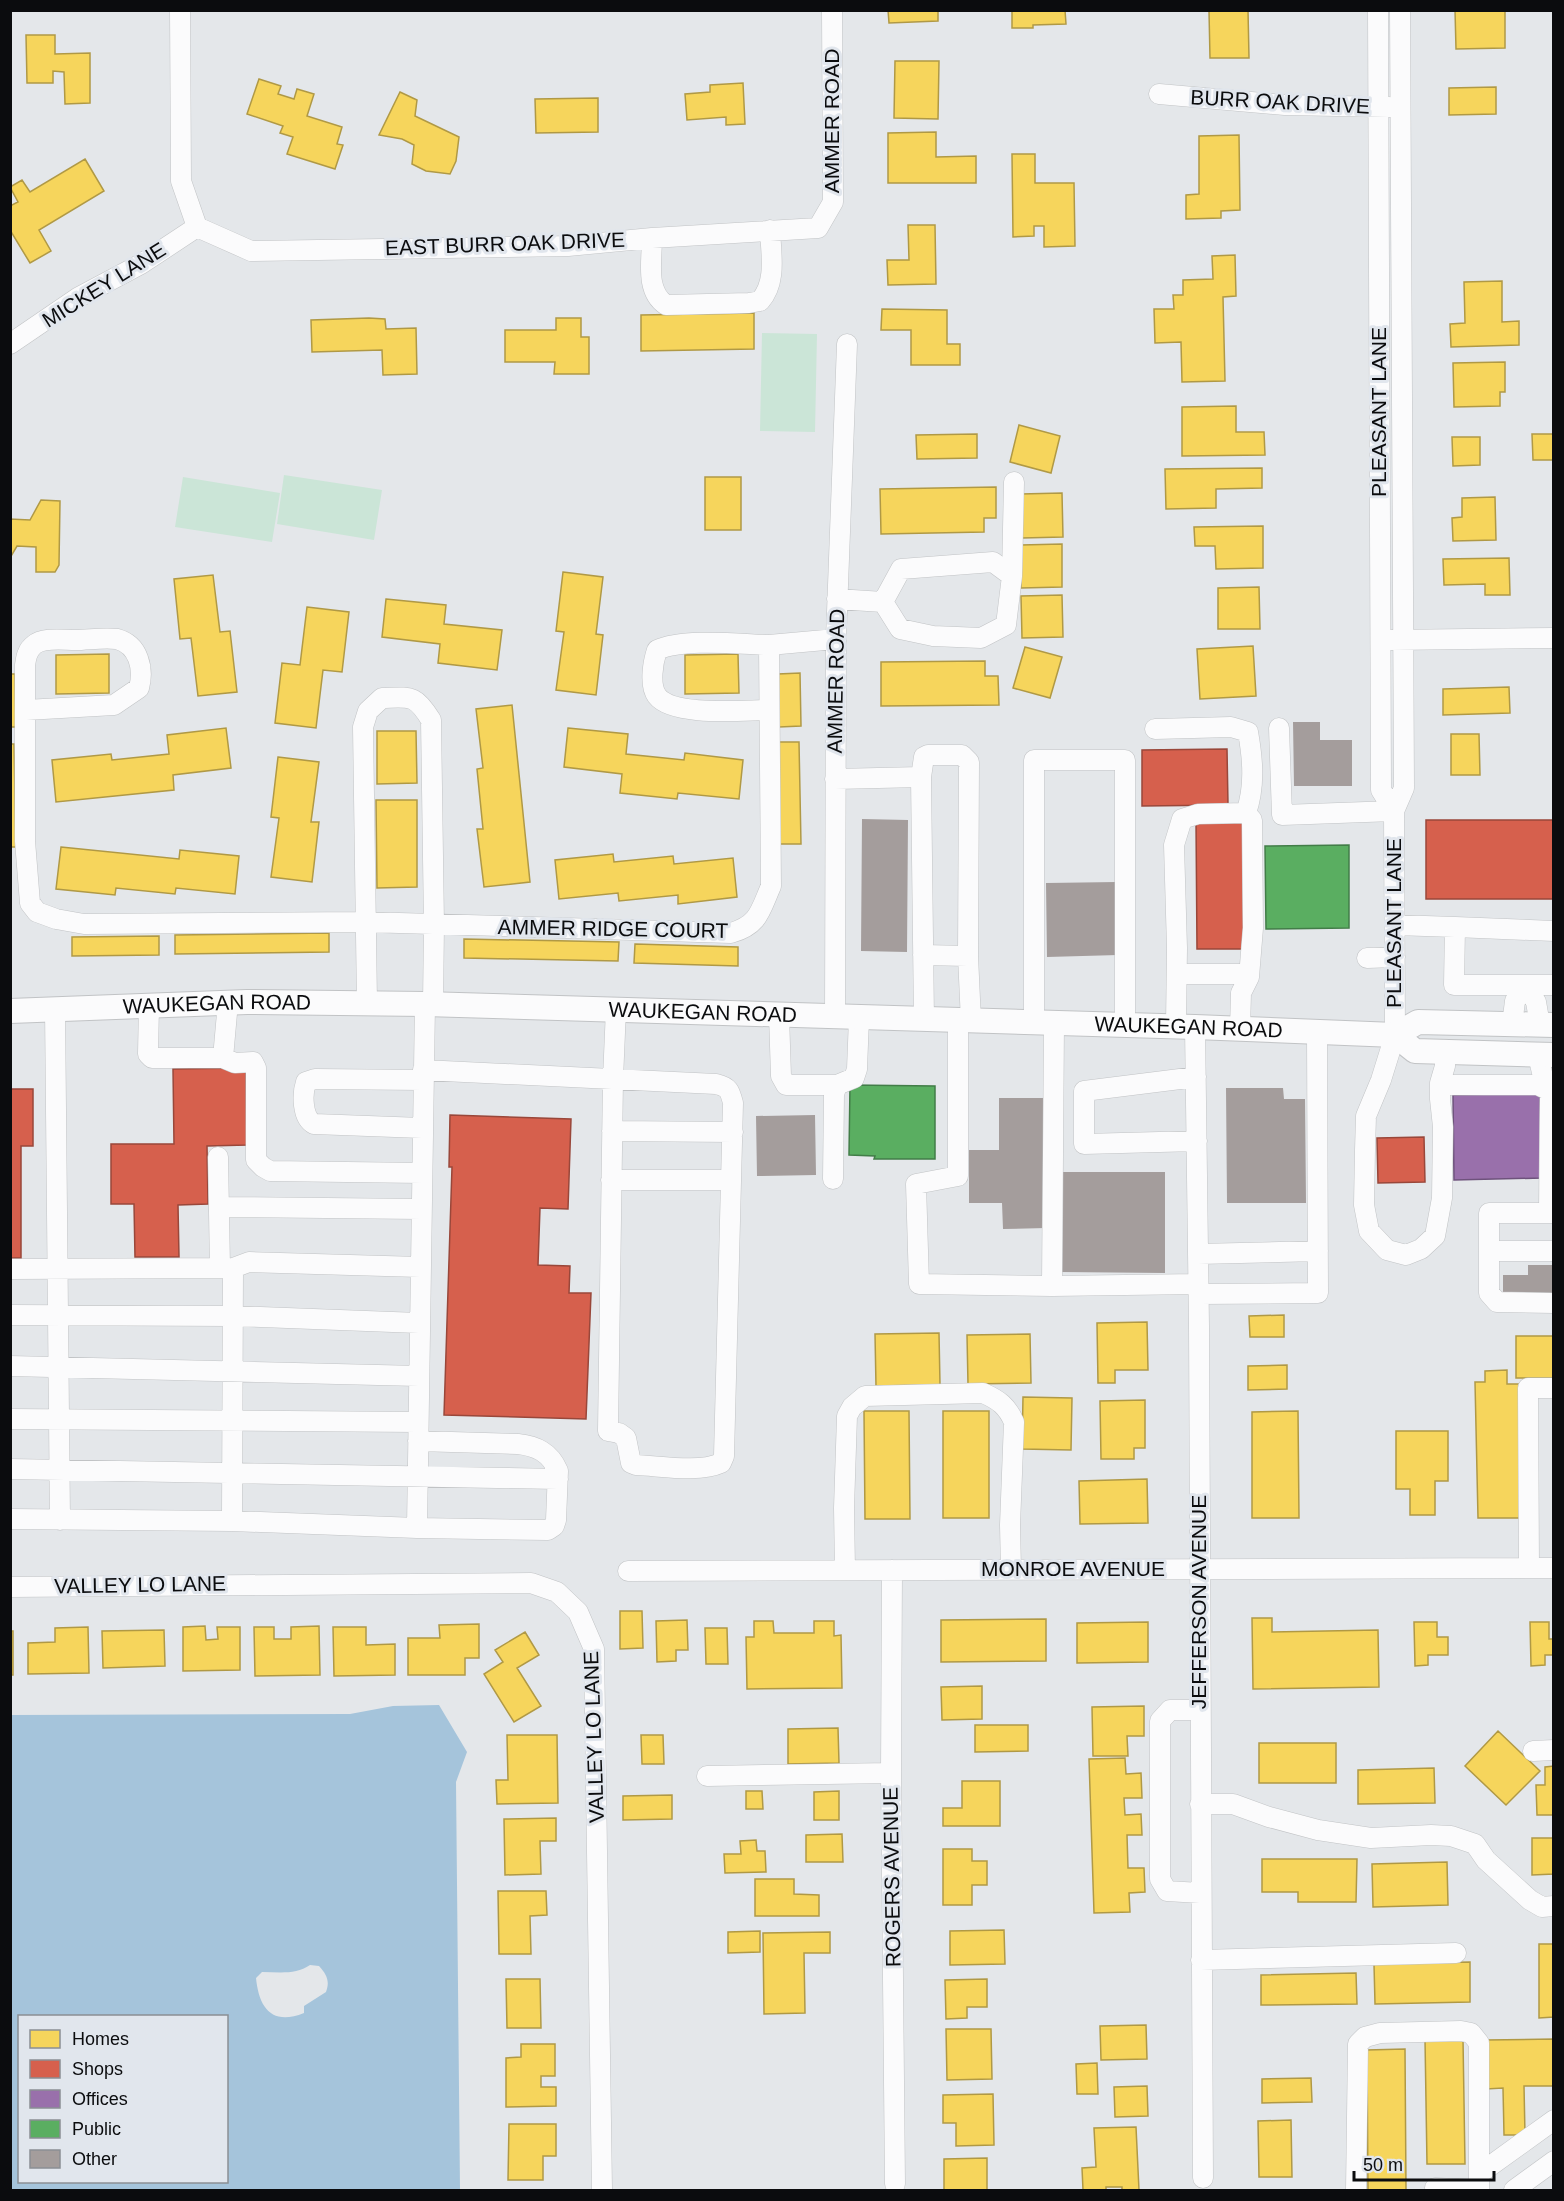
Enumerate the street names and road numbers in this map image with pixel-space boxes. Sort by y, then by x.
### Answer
street label: AMMER ROAD [820,49,843,193]
street label: BURR OAK DRIVE [1190,85,1370,118]
street label: EAST BURR OAK DRIVE [385,228,625,259]
street label: MICKEY LANE [38,238,170,332]
street label: PLEASANT LANE [1367,327,1390,497]
street label: AMMER ROAD [823,608,848,754]
street label: PLEASANT LANE [1382,838,1405,1008]
street label: AMMER RIDGE COURT [498,915,729,942]
street label: WAUKEGAN ROAD [122,990,311,1018]
street label: WAUKEGAN ROAD [608,997,797,1026]
street label: WAUKEGAN ROAD [1094,1012,1283,1041]
street label: JEFFERSON AVENUE [1187,1495,1210,1709]
street label: MONROE AVENUE [981,1557,1165,1580]
street label: VALLEY LO LANE [54,1572,226,1597]
street label: VALLEY LO LANE [579,1651,608,1823]
street label: ROGERS AVENUE [878,1787,905,1967]

